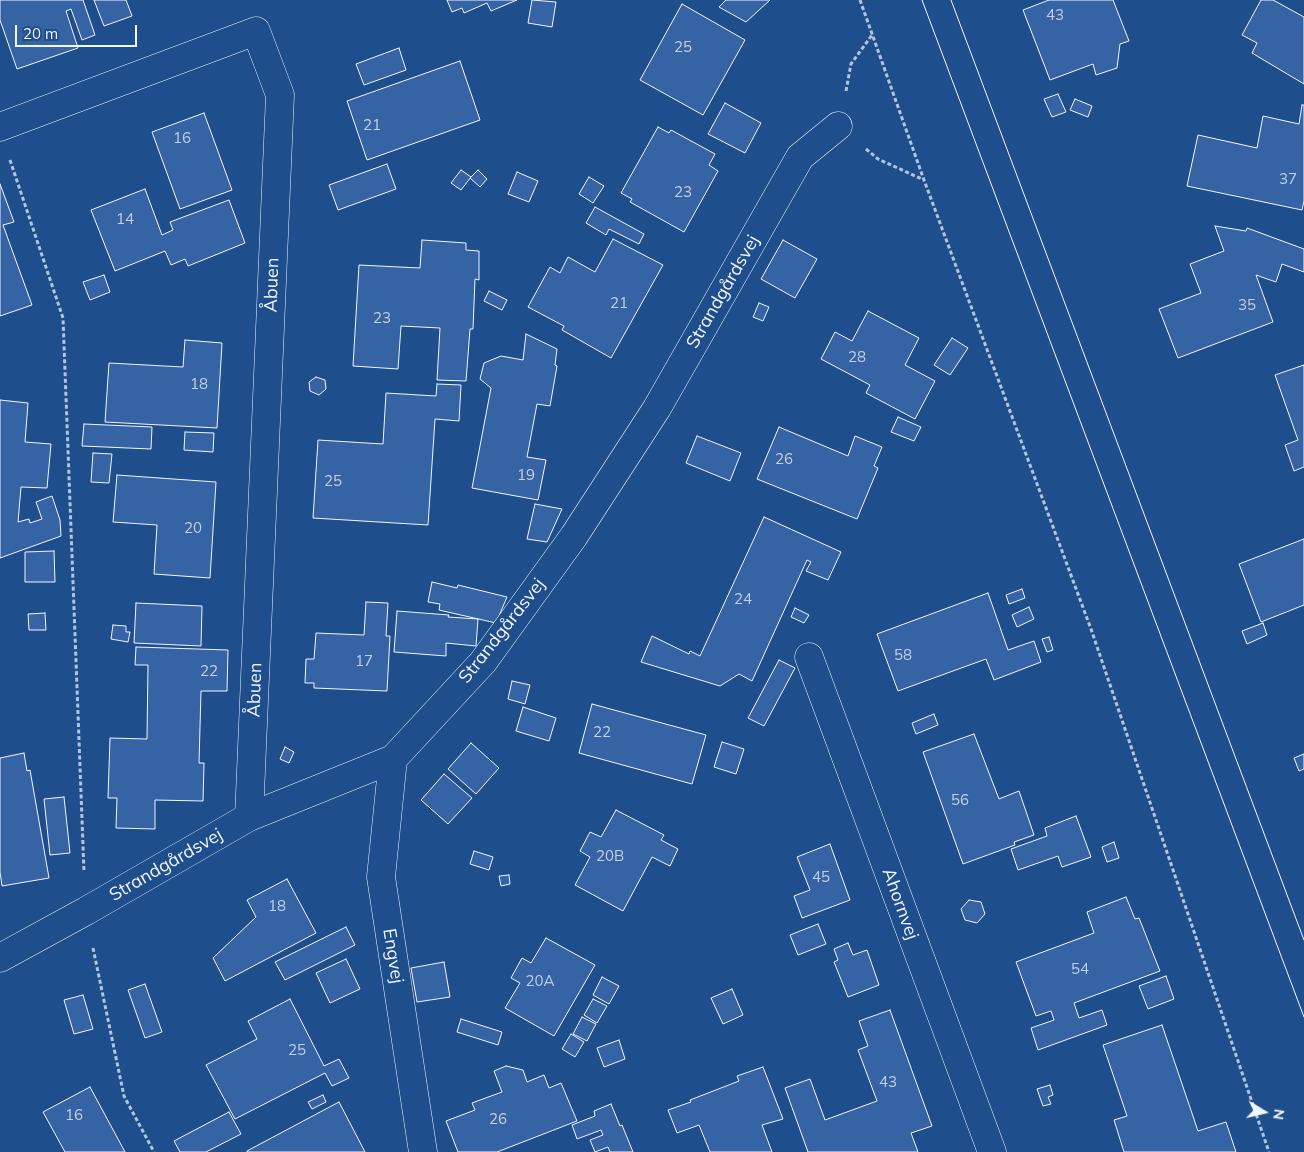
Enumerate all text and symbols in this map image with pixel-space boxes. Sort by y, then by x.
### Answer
house number: 43 [1046,6,1064,24]
scale bar [18,15,140,47]
text: 20 m [23,24,58,43]
house number: 25 [674,38,692,56]
house number: 21 [363,116,381,134]
house number: 16 [173,129,191,147]
house number: 37 [1279,170,1297,188]
house number: 23 [674,183,692,201]
house number: 14 [116,210,134,228]
street label: Strandgårdsvej [682,232,764,352]
street label: Åbuen [260,257,284,313]
house number: 21 [610,294,628,312]
house number: 35 [1238,296,1256,314]
house number: 23 [373,309,391,327]
house number: 28 [848,348,866,366]
house number: 18 [190,375,208,393]
house number: 26 [775,450,793,468]
house number: 19 [517,466,535,484]
house number: 25 [324,472,342,490]
house number: 20 [184,519,202,537]
street label: Strandgårdsvej [454,574,550,688]
house number: 24 [734,590,752,608]
house number: 58 [894,646,912,664]
house number: 17 [355,652,373,670]
house number: 22 [200,662,218,680]
street label: Åbuen [243,662,267,718]
house number: 22 [593,723,611,741]
house number: 56 [951,791,969,809]
street label: Strandgårdsvej [106,824,226,906]
house number: 20B [596,847,624,865]
street label: Ahornvej [877,865,923,943]
house number: 45 [812,868,830,886]
house number: 18 [268,897,286,915]
street label: Engvej [378,927,408,985]
house number: 54 [1071,960,1089,978]
house number: 20A [525,972,555,990]
house number: 25 [288,1041,306,1059]
house number: 43 [879,1073,897,1091]
north arrow [1239,1087,1289,1137]
house number: 16 [65,1106,83,1124]
text: N [1269,1108,1289,1121]
house number: 26 [489,1110,507,1128]

